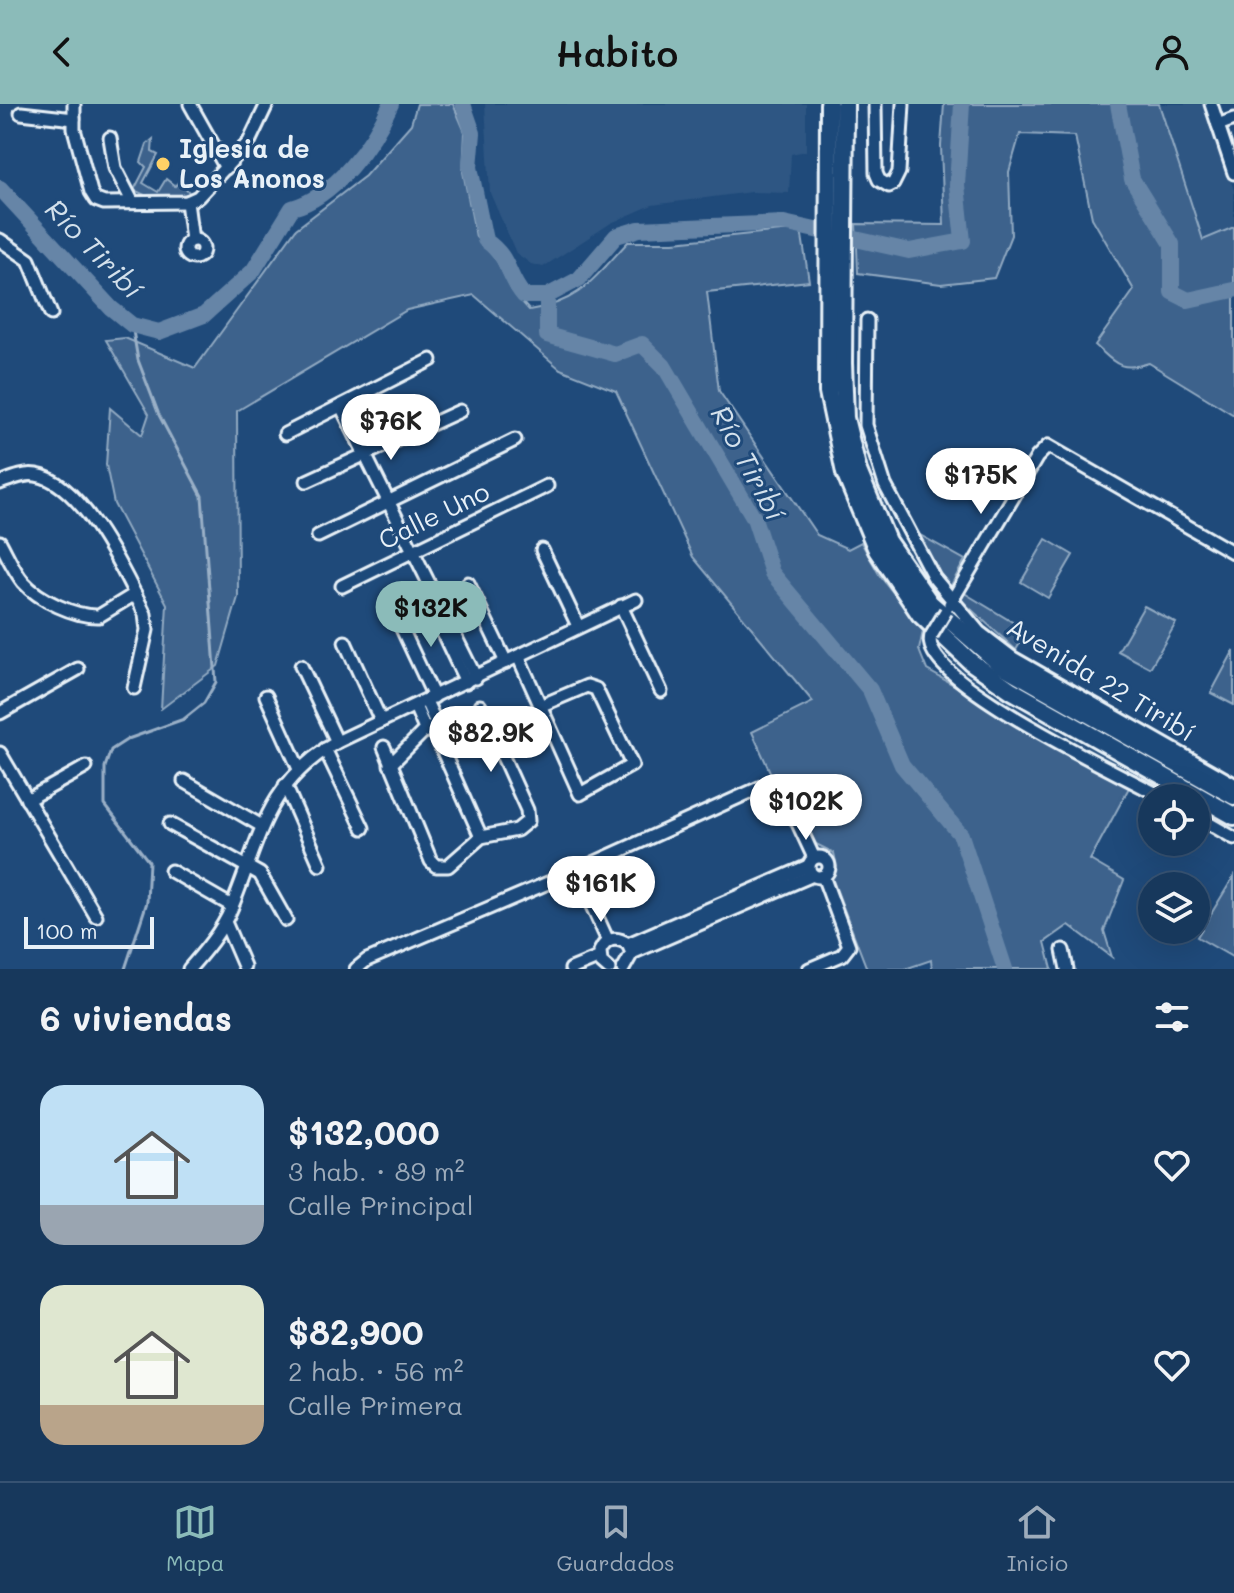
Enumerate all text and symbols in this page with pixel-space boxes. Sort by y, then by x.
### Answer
text: Habito [556,29,678,76]
icon: back [40,30,84,74]
icon: person [1150,30,1194,74]
place label: Iglesia de Los Anonos [179,131,325,195]
marker: Iglesia de Los Anonos [154,155,172,173]
water label: Río Tiribí [38,191,152,307]
pin: $76K [344,394,438,462]
water label: Río Tiribí [703,399,795,528]
text: $76K [359,403,423,437]
pin: $175K [925,448,1037,516]
text: $175K [944,457,1018,491]
street label: Calle Uno [372,474,495,557]
pin: $132K [375,581,487,649]
text: $132K [394,590,468,624]
street label: Avenida 22 Tiribí [1001,609,1202,749]
pin: $82.9K [426,706,556,774]
text: $82.9K [447,715,535,749]
pin: $102K [750,774,862,842]
text: $102K [768,783,844,817]
map controls [1138,784,1210,944]
button: locate [1138,784,1210,856]
pin: $161K [545,856,657,924]
text: $161K [565,865,637,899]
button: layers [1138,872,1210,944]
scale bar [24,913,154,949]
text: 100 m [36,916,98,945]
text: 6 viviendas [40,995,232,1040]
icon: filters [1150,995,1194,1039]
text: $132,000 [288,1109,440,1154]
icon: home [104,1117,200,1213]
icon: heart [1150,1143,1194,1187]
text: 3 hab. · 89 m² [288,1154,465,1188]
text: Calle Principal [288,1188,474,1222]
text: $82,900 [288,1309,424,1354]
icon: home [104,1317,200,1413]
icon: heart [1150,1343,1194,1387]
text: 2 hab. · 56 m² [288,1354,464,1388]
text: Calle Primera [288,1388,463,1422]
tab: Mapa [166,1500,224,1577]
tab: Guardados [556,1500,675,1577]
tab: Inicio [1007,1500,1068,1577]

